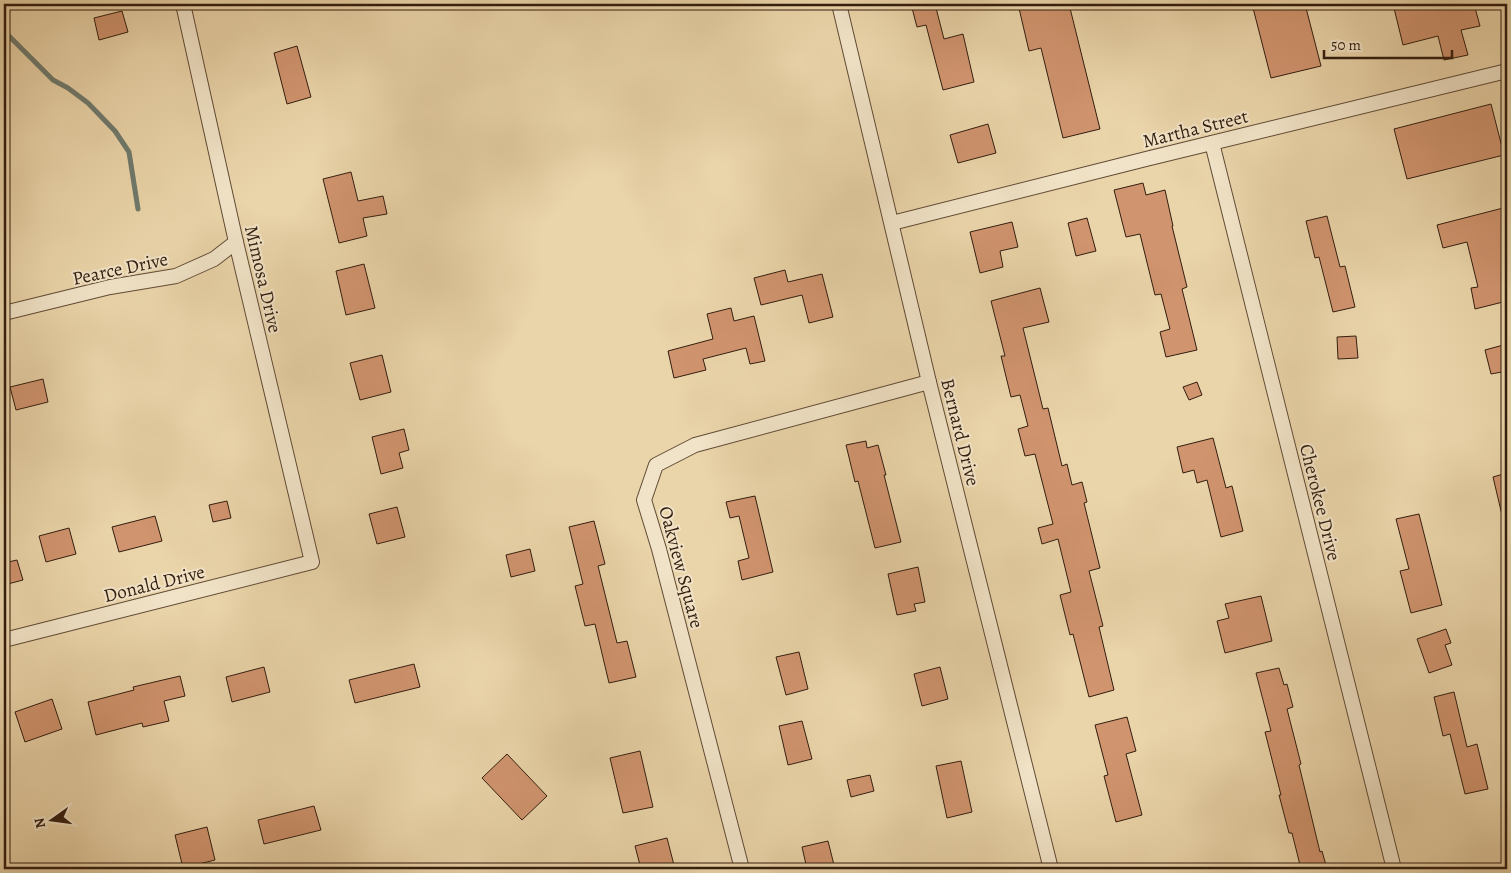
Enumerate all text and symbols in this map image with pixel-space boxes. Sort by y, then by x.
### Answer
scale bar [1324,28,1451,60]
text: 50 m [1331,35,1361,55]
street label: Martha Street [1140,103,1251,155]
street label: Mimosa Drive [238,223,288,335]
street label: Pearce Drive [70,246,170,292]
street label: Bernard Drive [934,376,986,489]
street label: Cherokee Drive [1293,441,1347,563]
street label: Oakview Square [652,503,710,631]
street label: Donald Drive [101,559,208,609]
north arrow [28,796,78,846]
text: N [29,816,50,830]

